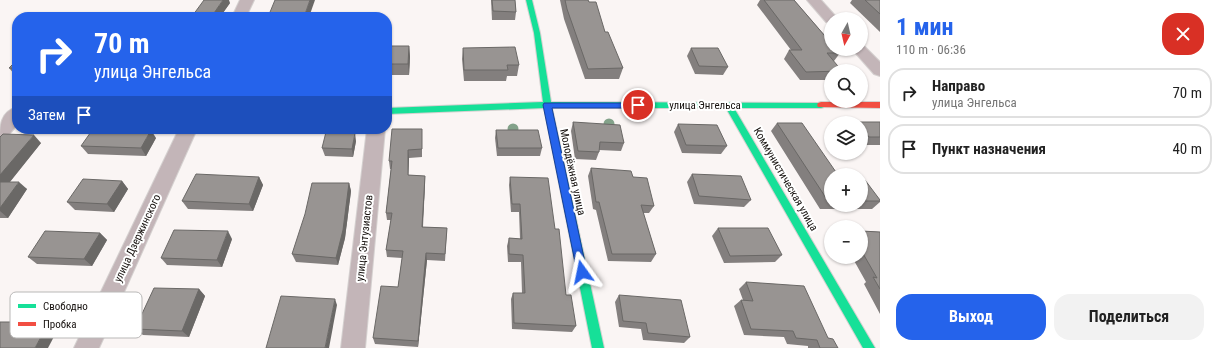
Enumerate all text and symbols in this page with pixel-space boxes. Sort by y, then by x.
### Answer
north arrow [824,12,868,56]
map controls [824,12,868,264]
text: 1 мин [896,13,954,41]
button: close [1162,13,1204,55]
text: 70 m [94,27,150,60]
icon: right [28,28,80,80]
text: 110 m · 06:36 [896,42,966,57]
text: улица Энгельса [94,61,211,82]
button: search [824,64,868,108]
text: Направо [932,77,985,95]
icon: right [898,82,920,104]
text: 70 m [1172,84,1202,102]
pin [621,88,655,122]
icon: arrive [627,94,649,116]
text: улица Энгельса [932,95,1017,110]
street label: улица Энгельса [669,99,741,112]
icon: arrive [73,104,95,126]
text: Затем [28,106,65,124]
button: layers [824,116,868,160]
street label: Коммунистическая улица [751,125,821,233]
street label: Молодёжная улица [557,128,588,217]
icon: arrive [898,138,920,160]
text: Пункт назначения [932,140,1046,158]
text: 40 m [1172,140,1202,158]
button: + [824,168,868,212]
street label: улица Дзержинского [111,192,164,284]
street label: улица Энтузиастов [353,194,376,282]
button: − [824,220,868,264]
position arrow [561,251,603,293]
legend [10,292,142,338]
button: Выход [896,294,1046,340]
button: Поделиться [1054,294,1204,340]
text: Свободно [43,300,88,313]
text: Пробка [43,318,77,331]

